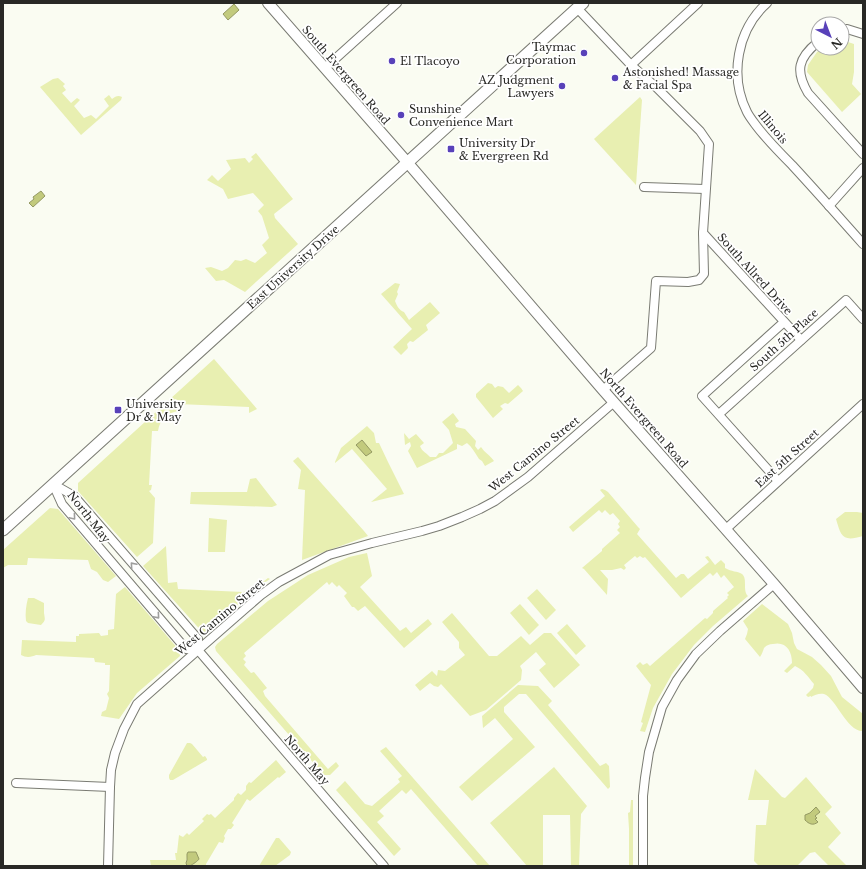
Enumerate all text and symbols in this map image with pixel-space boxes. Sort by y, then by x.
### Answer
north arrow [810,16,850,56]
street label: South Evergreen Road [299,23,393,128]
text: N [828,35,845,53]
place label: Taymac Corporation [506,40,576,67]
marker: Taymac Corporation [579,48,589,58]
place label: El Tlacoyo [400,54,460,68]
marker: El Tlacoyo [387,56,397,66]
place label: Astonished! Massage & Facial Spa [622,65,739,92]
place label: AZ Judgment Lawyers [478,73,555,100]
marker: Astonished! Massage & Facial Spa [610,73,620,83]
marker: AZ Judgment Lawyers [557,81,567,91]
place label: Sunshine Convenience Mart [409,102,514,129]
street label: Illinois [755,108,791,146]
marker: Sunshine Convenience Mart [396,110,406,120]
place label: University Dr & Evergreen Rd [459,136,549,163]
marker: University Dr & Evergreen Rd [446,144,456,154]
street label: East University Drive [244,222,342,312]
street label: South Allred Drive [715,230,795,318]
street label: South 5th Place [747,306,821,374]
street label: North Evergreen Road [597,365,691,471]
place label: University Dr & May [126,397,184,424]
marker: University Dr & May [113,405,123,415]
street label: West Camino Street [485,413,583,495]
street label: East 5th Street [752,425,822,490]
street label: North May [64,488,114,546]
one-way arrow [69,512,76,520]
one-way arrow [131,562,138,569]
street label: West Camino Street [172,575,268,659]
one-way arrow [153,611,160,619]
street label: North May [281,732,333,788]

